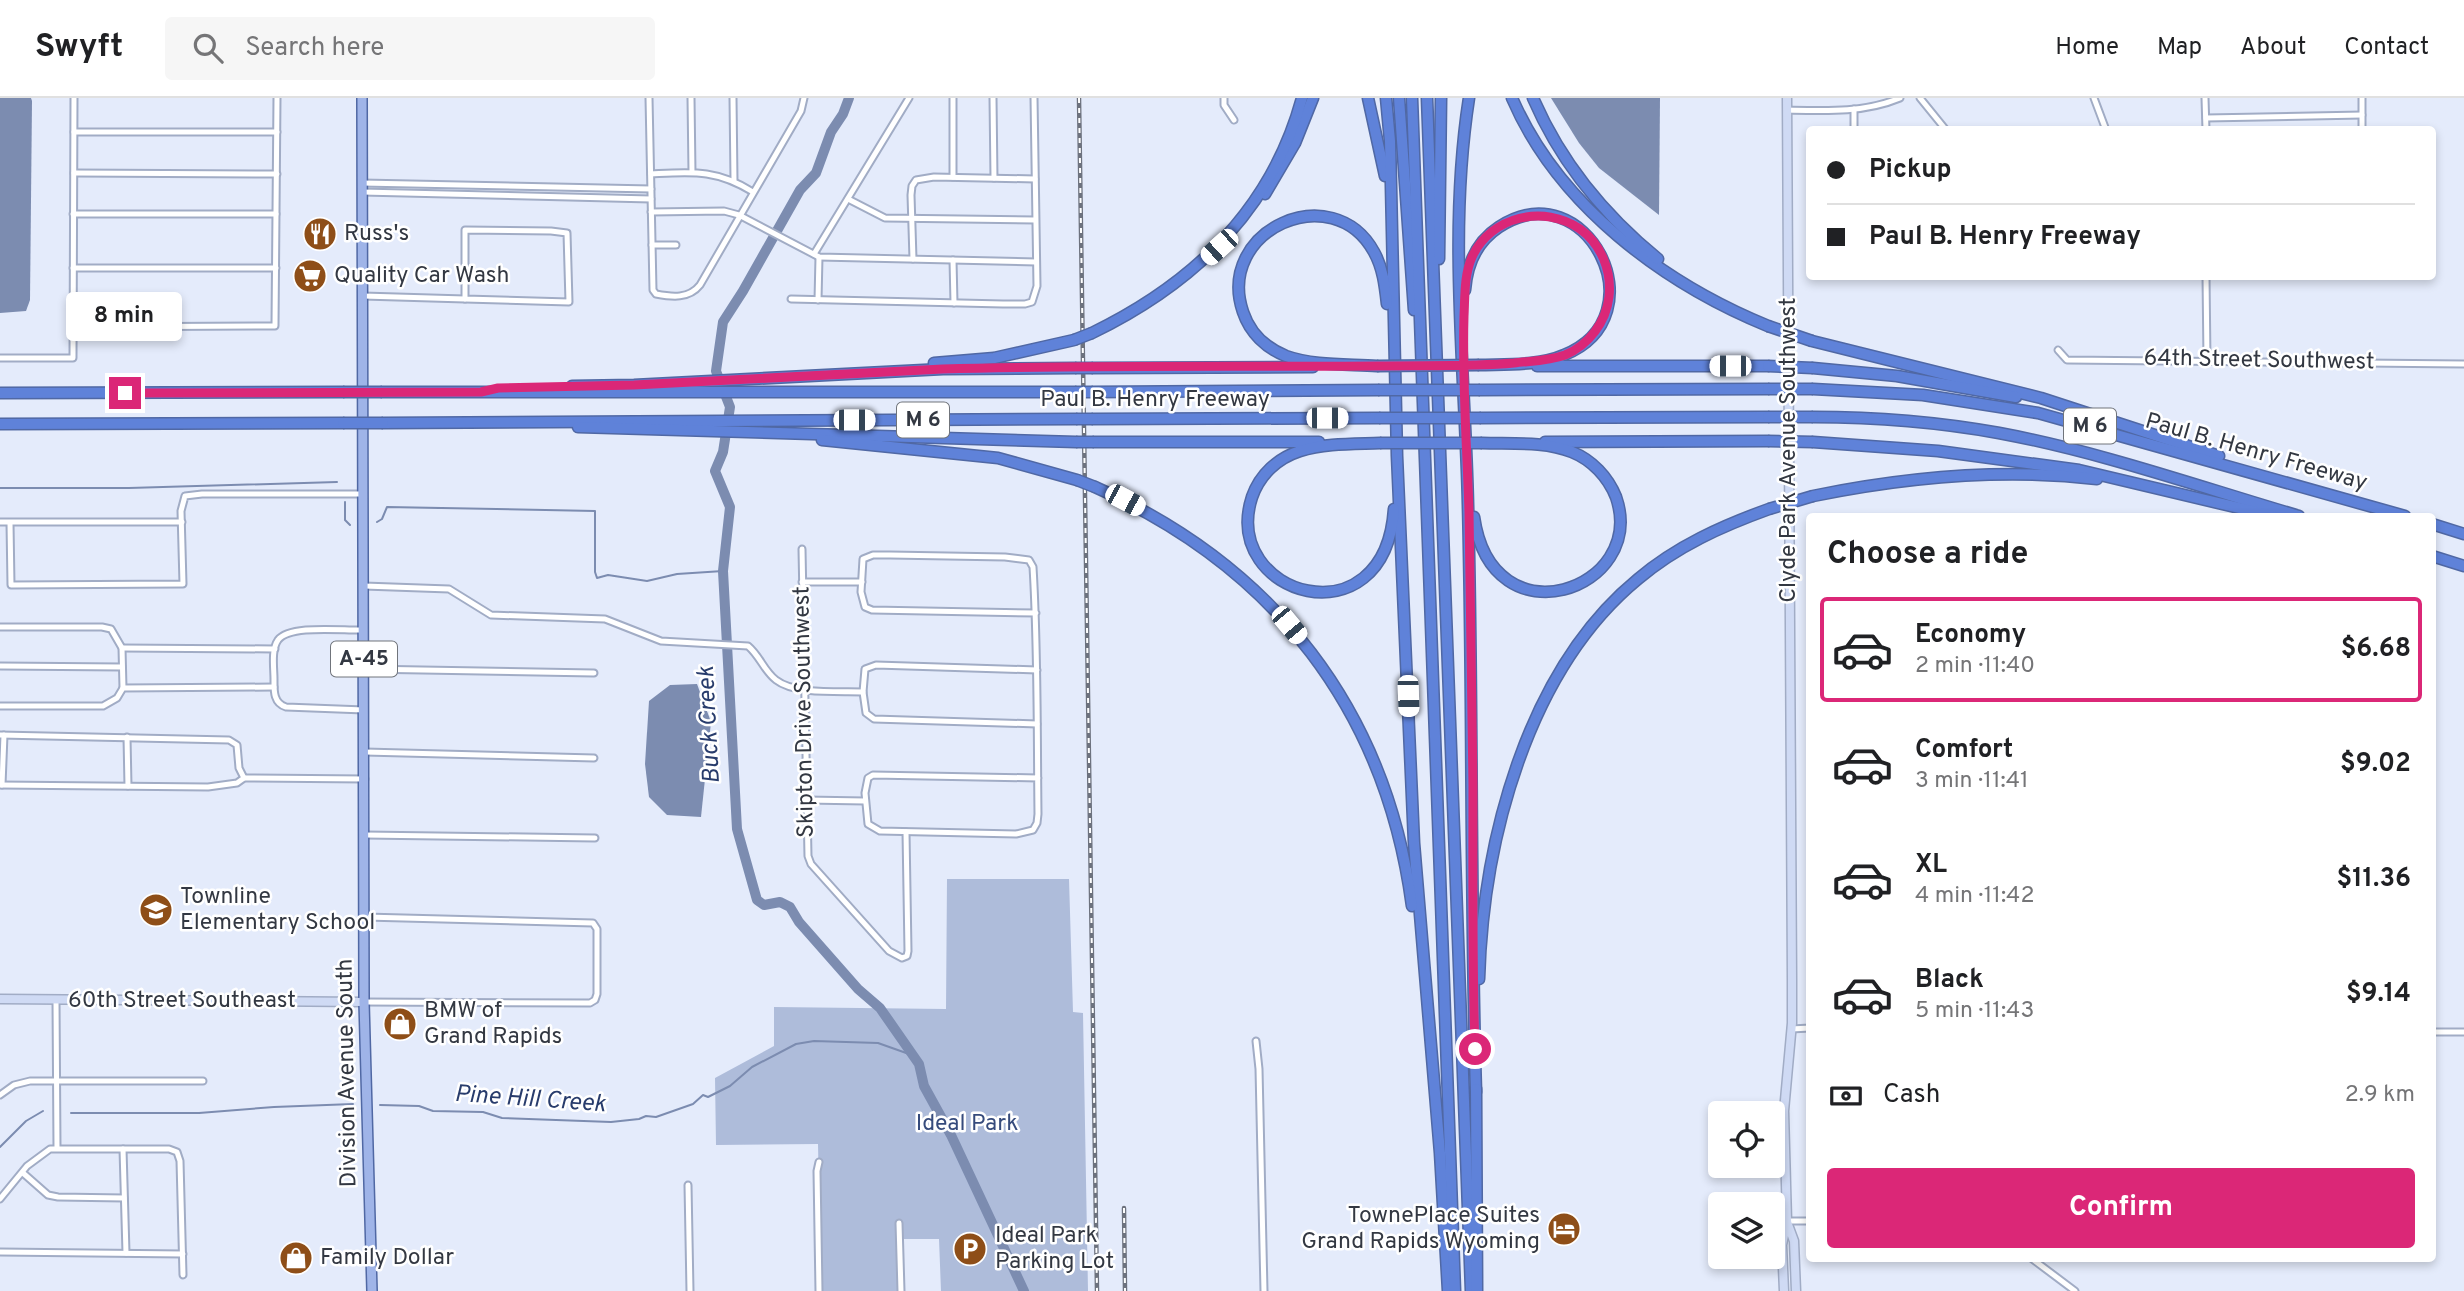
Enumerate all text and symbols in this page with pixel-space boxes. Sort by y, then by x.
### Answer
search box [165,17,655,80]
text: Swyft [35,27,123,69]
icon: search [189,29,227,67]
text: Search here [245,32,384,65]
text: Home [2055,33,2119,63]
text: Map [2157,33,2202,63]
text: About [2240,33,2306,63]
text: Contact [2344,33,2429,63]
text: Pickup [1869,154,1952,187]
restaurant icon: Russ's [301,215,339,253]
place label: Russ's [344,220,409,249]
text: Paul B. Henry Freeway [1869,221,2141,254]
car [1197,225,1242,269]
supermarket icon: Quality Car Wash [291,257,329,295]
place label: Quality Car Wash [334,262,509,291]
callout: 8 min [67,292,183,341]
street label: Clyde Park Avenue Southwest [1775,297,1804,603]
text: 8 min [94,302,154,331]
street label: 64th Street Southwest [2143,344,2375,378]
car [1710,356,1752,377]
route end [109,377,141,409]
street label: Paul B. Henry Freeway [1040,386,1270,415]
road number: M 6 [897,402,949,438]
street label: Paul B. Henry Freeway [2142,407,2370,499]
car [1307,408,1349,429]
road number: M 6 [2064,408,2116,444]
car [834,410,876,431]
car [1102,481,1149,519]
text: Choose a ride [1827,535,2028,575]
street label: Skipton Drive Southwest [788,586,822,838]
car [1268,602,1311,648]
icon: car [1831,618,1894,681]
text: Economy [1915,619,2026,652]
text: $6.68 [2341,633,2411,666]
road number: A-45 [331,642,397,676]
text: 2 min · 11:40 [1915,652,2035,681]
water label: Buck Creek [692,665,728,785]
car [1397,675,1420,717]
icon: car [1831,733,1894,796]
text: Comfort [1915,734,2013,767]
text: $9.02 [2340,748,2411,781]
text: 3 min · 11:41 [1915,767,2029,796]
icon: car [1831,848,1894,911]
text: XL [1915,849,1947,882]
text: $11.36 [2337,863,2411,896]
text: 4 min · 11:42 [1915,882,2034,911]
place label: Townline Elementary School [180,883,375,938]
school or university icon: Townline Elementary School [137,891,175,929]
street label: Division Avenue South [332,958,364,1188]
icon: car [1831,963,1894,1026]
text: Black [1915,964,1984,997]
text: $9.14 [2346,978,2411,1011]
street label: 60th Street Southeast [68,987,296,1016]
place label: BMW of Grand Rapids [424,997,562,1052]
text: 5 min · 11:43 [1915,997,2034,1026]
shop icon: BMW of Grand Rapids [381,1005,419,1043]
route start [1459,1033,1491,1065]
icon: cash [1827,1077,1865,1115]
text: Cash [1883,1079,1940,1112]
water label: Pine Hill Creek [453,1080,607,1120]
text: 2.9 km [2345,1081,2415,1110]
map controls [1708,1101,1785,1269]
button: locate [1708,1101,1785,1178]
park label: Ideal Park [916,1110,1018,1139]
button: Confirm [1827,1168,2415,1248]
button: layers [1708,1192,1785,1269]
place label: TownePlace Suites Grand Rapids Wyoming [1301,1202,1540,1257]
hotel icon: TownePlace Suites Grand Rapids Wyoming [1545,1210,1583,1248]
place label: Ideal Park Parking Lot [995,1222,1114,1277]
parking icon: Ideal Park Parking Lot [951,1230,989,1268]
shop icon: Family Dollar [277,1239,315,1277]
place label: Family Dollar [320,1244,454,1273]

